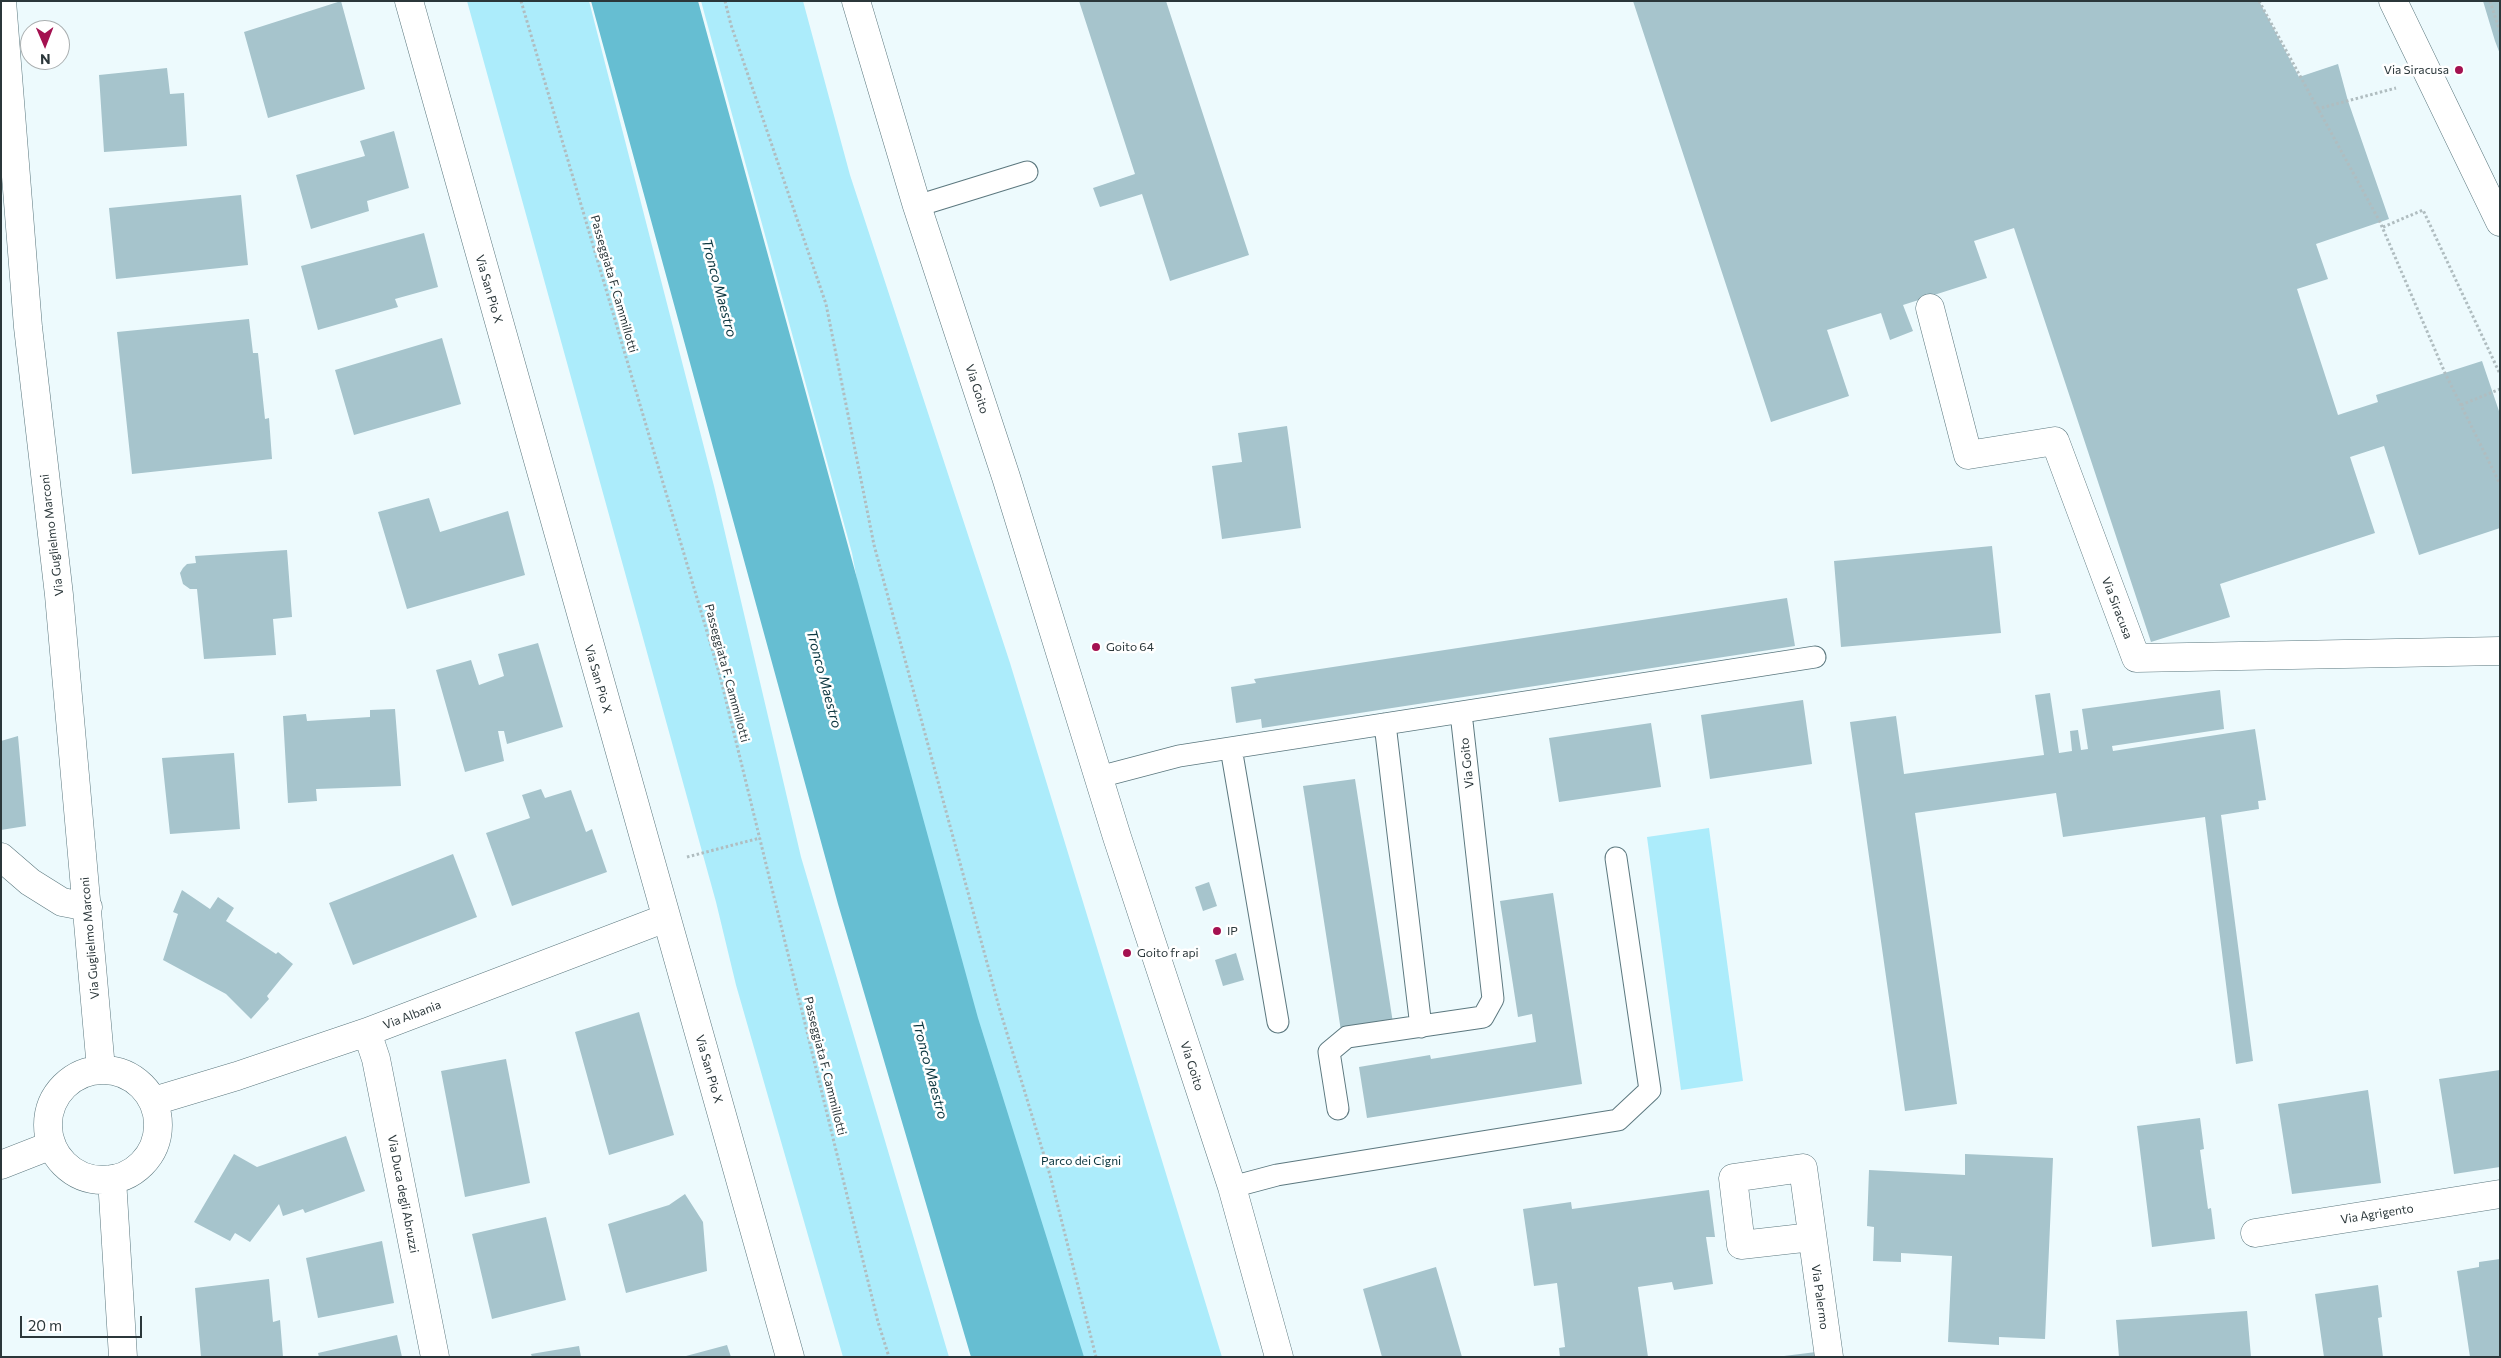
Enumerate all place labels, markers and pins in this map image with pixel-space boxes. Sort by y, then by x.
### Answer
place label: Via Siracusa [2384,63,2449,77]
marker: Via Siracusa [2453,64,2465,76]
place label: Goito 64 [1106,640,1154,654]
marker: Goito 64 [1090,641,1102,653]
place label: IP [1227,924,1238,938]
marker: IP [1211,925,1223,937]
place label: Goito fr api [1137,946,1199,960]
marker: Goito fr api [1121,947,1133,959]

